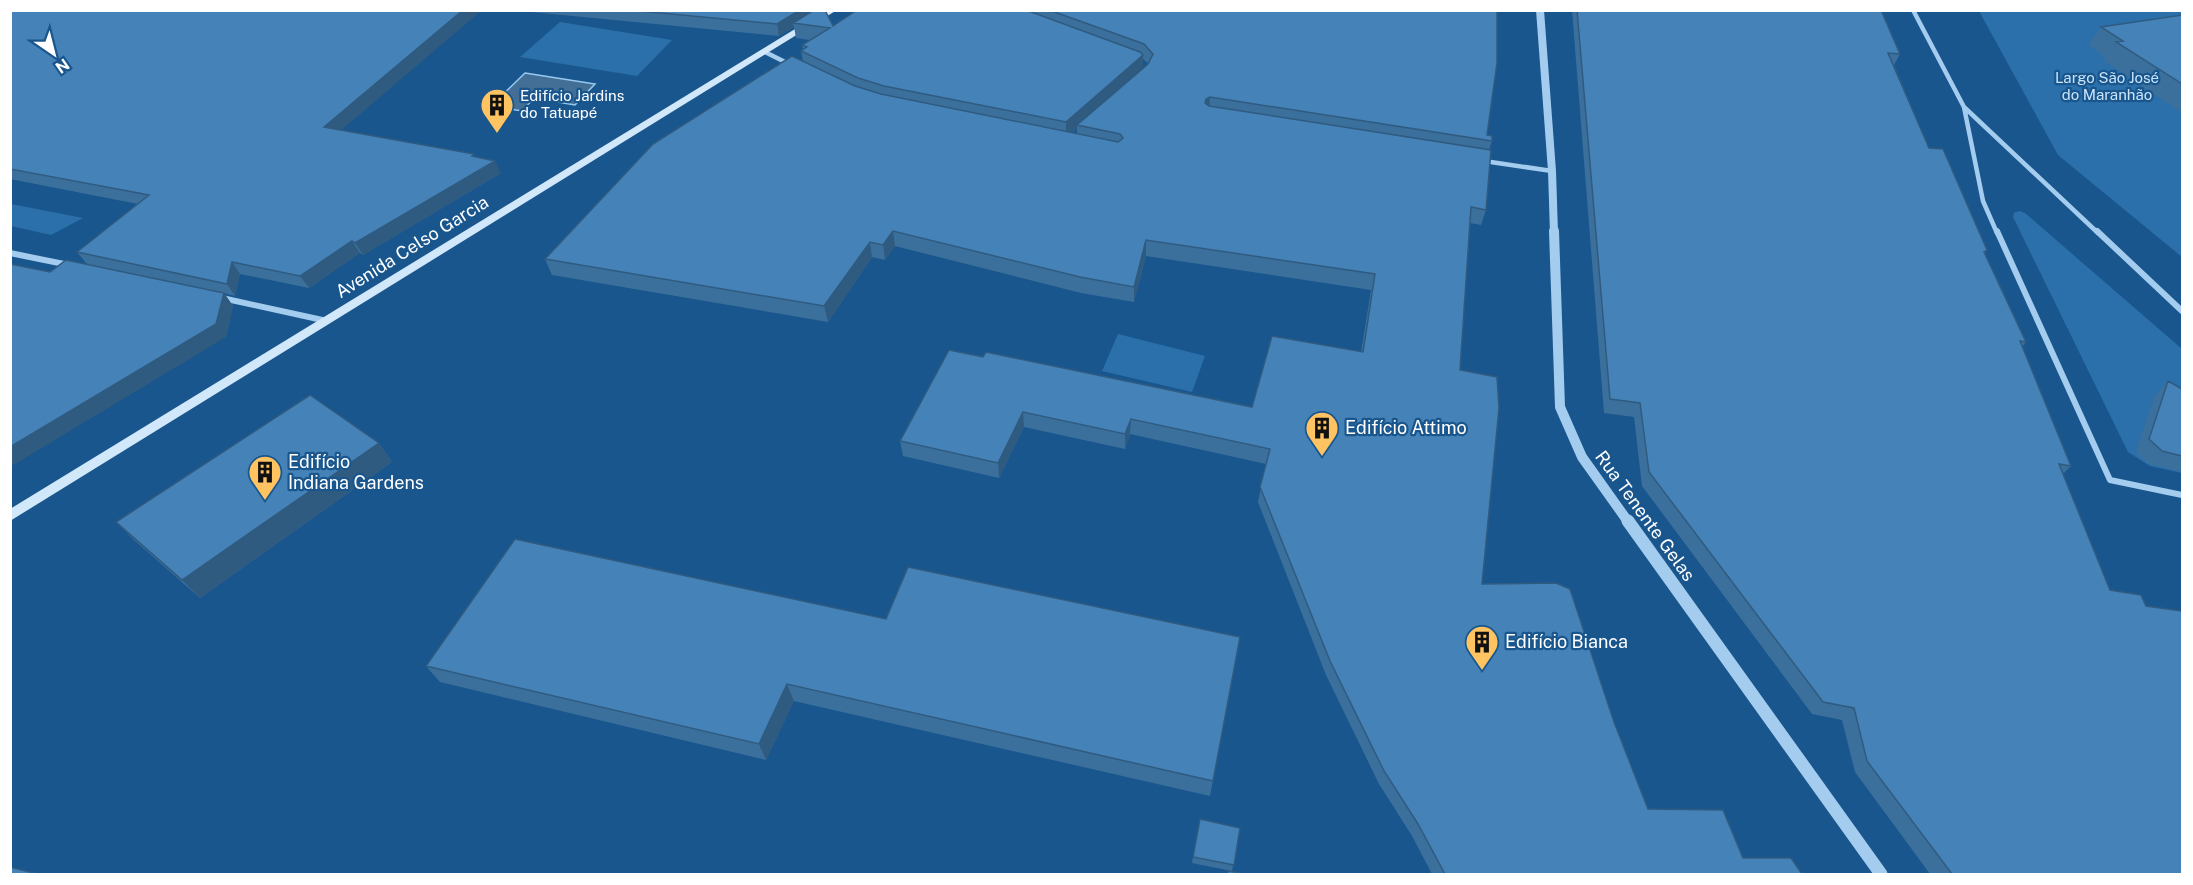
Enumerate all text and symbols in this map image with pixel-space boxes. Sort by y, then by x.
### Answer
north arrow [24,24,84,84]
text: N [52,55,73,77]
park label: Largo São José do Maranhão [2055,69,2159,103]
building icon: Edifício Jardins do Tatuapé [479,87,515,134]
place label: Edifício Jardins do Tatuapé [520,87,624,121]
street label: Avenida Celso Garcia [331,191,492,302]
building icon: Edifício Attimo [1304,410,1340,457]
place label: Edifício Attimo [1345,417,1467,438]
street label: Rua Tenente Gelas [1591,446,1700,585]
place label: Edifício Indiana Gardens [288,451,424,493]
building icon: Edifício Indiana Gardens [247,454,283,501]
building icon: Edifício Bianca [1464,624,1500,671]
place label: Edifício Bianca [1505,631,1628,652]

